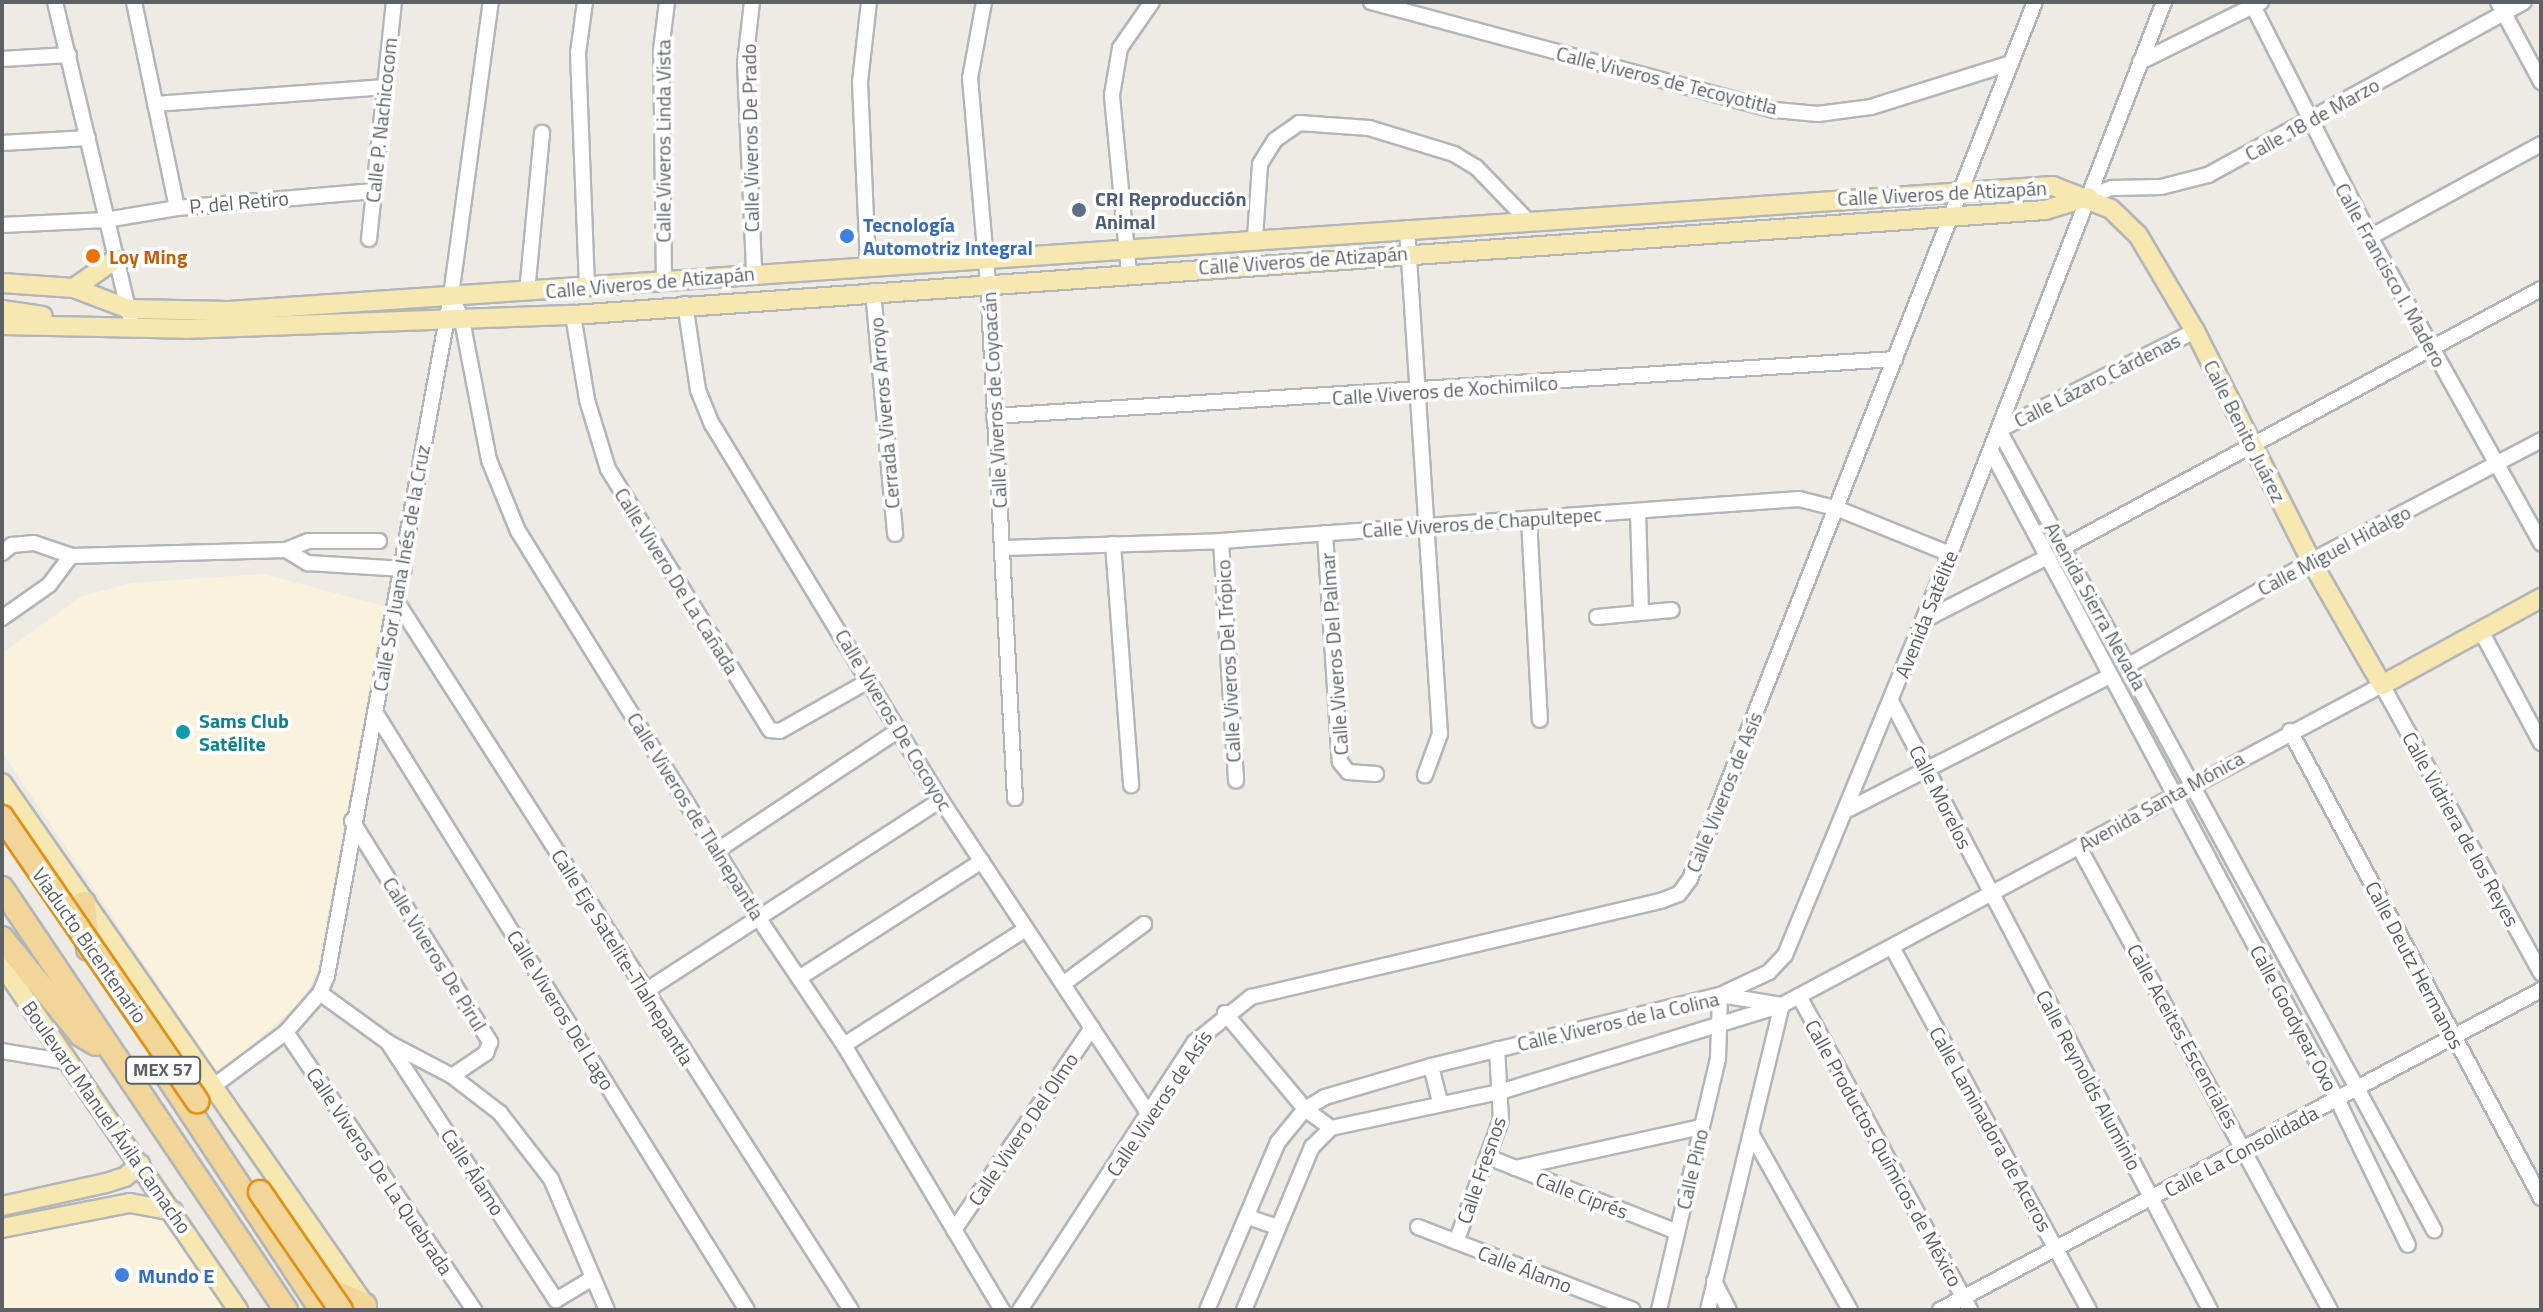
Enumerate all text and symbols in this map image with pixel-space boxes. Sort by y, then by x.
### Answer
street label: Calle P. Nachicocom [360,36,402,204]
street label: Calle Viveros Linda Vista [651,39,675,243]
street label: Calle Viveros de Tecoyotitla [1554,41,1780,119]
street label: Calle Viveros De Prado [736,44,764,232]
street label: Calle 18 de Marzo [2241,72,2383,166]
street label: Calle Viveros de Atizapán [1837,176,2047,210]
street label: Calle Francisco I. Madero [2330,179,2452,371]
street label: P. del Retiro [188,186,290,218]
place label: CRI Reproducción Animal [1095,186,1246,233]
marker: CRI Reproducción Animal [1070,201,1088,219]
place label: Tecnología Automotriz Integral [863,212,1033,259]
marker: Tecnología Automotriz Integral [838,227,856,245]
street label: Calle Viveros de Atizapán [1198,241,1408,279]
place label: Loy Ming [109,244,187,268]
marker: Loy Ming [84,247,102,265]
street label: Calle Viveros de Atizapán [545,261,755,303]
street label: Calle Viveros de Coyoacán [976,291,1012,509]
street label: Cerrada Viveros Arroyo [864,316,904,510]
street label: Calle Lázaro Cárdenas [2010,328,2184,432]
street label: Calle Benito Juárez [2199,356,2291,506]
street label: Calle Viveros de Xochimilco [1331,370,1559,410]
street label: Calle Sor Juana Inés de la Cruz [367,443,435,693]
street label: Calle Vivero De La Cañada [610,483,744,679]
street label: Calle Miguel Hidalgo [2253,500,2415,600]
street label: Calle Viveros de Chapultepec [1361,502,1603,542]
street label: Avenida Sierra Nevada [2040,518,2152,694]
street label: Avenida Satélite [1890,547,1962,681]
street label: Calle Viveros Del Palmar [1315,552,1353,756]
street label: Calle Viveros Del Trópico [1211,559,1245,763]
street label: Calle Viveros De Cocoyoc [830,625,958,815]
place label: Sams Club Satélite [199,708,289,755]
street label: Calle Viveros de Tlalnepantla [622,708,770,924]
street label: Calle Viveros de Asís [1681,708,1767,876]
marker: Sams Club Satélite [174,723,192,741]
street label: Calle Vidriera de los Reyes [2397,727,2525,931]
street label: Calle Morelos [1905,741,1977,853]
street label: Avenida Santa Mónica [2074,746,2248,856]
street label: Calle Eje Satelite-Tlalnepantla [547,845,699,1069]
street label: Viaducto Bicentenario [27,863,153,1027]
street label: Calle Viveros De Pirul [378,873,492,1035]
street label: Calle Deutz Hermanos [2361,877,2469,1053]
street label: Calle Viveros Del Lago [502,926,620,1094]
street label: Calle Aceites Escenciales [2122,940,2244,1132]
street label: Calle Goodyear Oxo [2245,941,2343,1095]
street label: Calle Viveros de la Colina [1515,986,1721,1056]
street label: Calle Reynolds Aluminio [2031,986,2147,1174]
street label: Boulevard Manuel Ávila Camacho [17,996,197,1238]
street label: Calle Productos Químicos de México [1800,1015,1968,1291]
street label: Calle Laminadora de Aceros [1925,1022,2057,1236]
street label: Calle Viveros de Asís [1101,1025,1217,1181]
street label: Calle Vivero Del Olmo [963,1048,1083,1210]
road number: MEX 57 [125,1056,201,1084]
street label: Calle Viveros De La Quebrada [302,1063,458,1279]
street label: Calle La Consolidada [2160,1100,2322,1202]
street label: Calle Fresnos [1452,1113,1510,1227]
street label: Calle Álamo [436,1124,510,1220]
street label: Calle Pino [1671,1126,1713,1212]
street label: Calle Ciprés [1533,1166,1631,1224]
street label: Calle Álamo [1475,1240,1575,1298]
place label: Mundo E [138,1263,214,1287]
marker: Mundo E [113,1266,131,1284]

